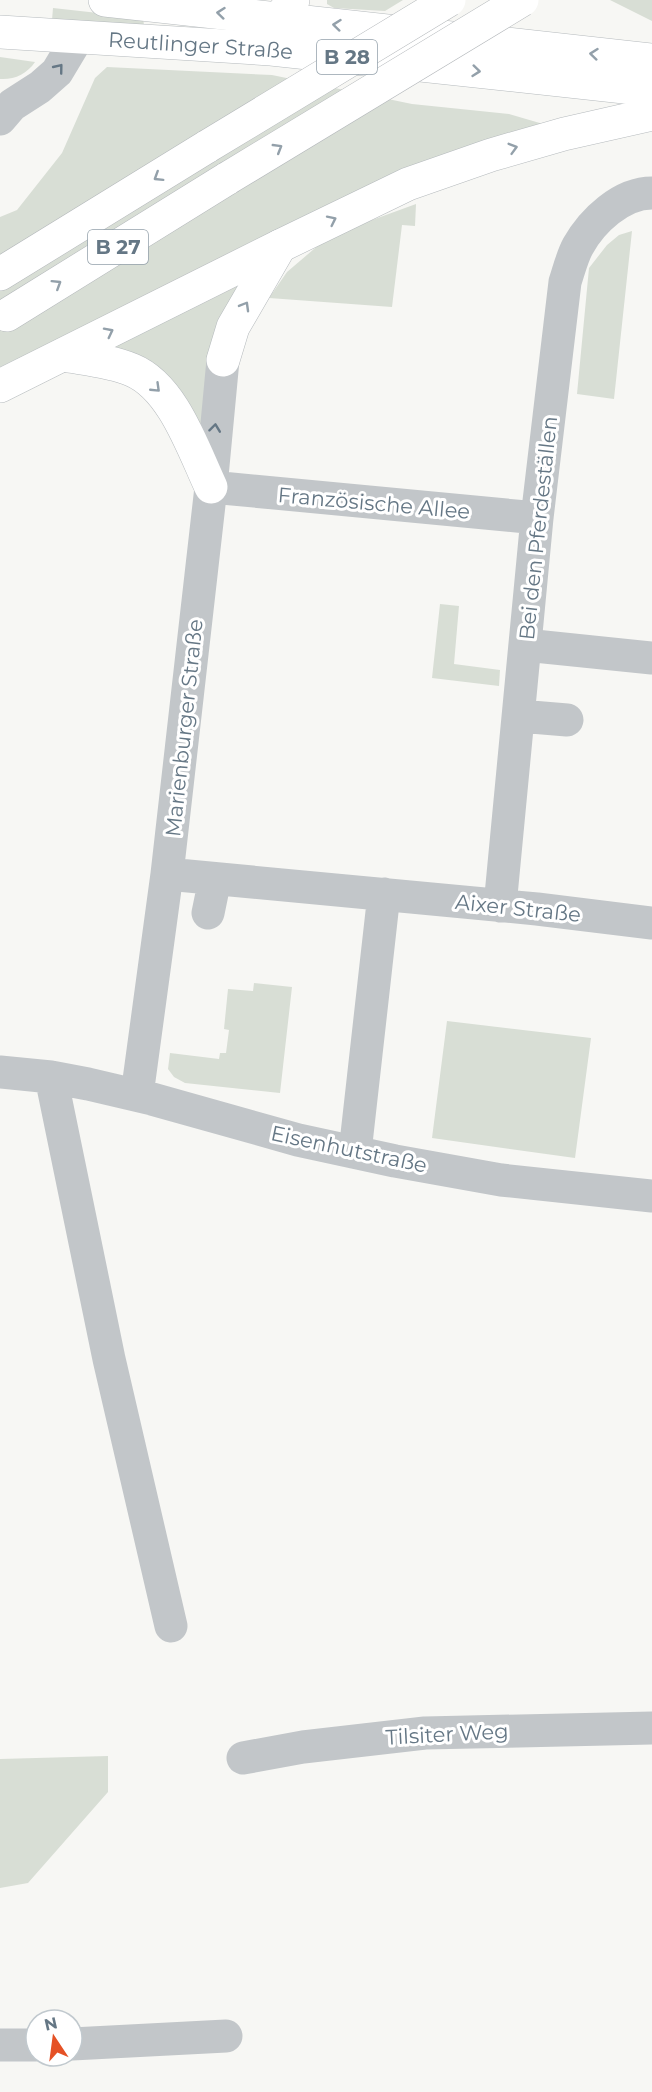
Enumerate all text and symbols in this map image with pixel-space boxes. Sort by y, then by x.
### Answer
one-way arrow [216,7,226,20]
one-way arrow [333,19,342,32]
street label: Reutlinger Straße [107,26,294,64]
road number: B 28 [317,40,377,74]
one-way arrow [589,48,598,61]
one-way arrow [51,64,62,75]
one-way arrow [471,64,480,77]
one-way arrow [508,143,518,156]
one-way arrow [272,144,282,156]
one-way arrow [154,169,164,181]
one-way arrow [326,216,337,228]
road number: B 27 [88,230,148,264]
one-way arrow [51,280,61,292]
one-way arrow [238,302,249,312]
one-way arrow [102,328,113,340]
one-way arrow [149,381,160,392]
street label: Bei den Pferdeställen [514,415,562,641]
one-way arrow [209,424,221,433]
street label: Französische Allee [277,482,471,524]
street label: Marienburger Straße [160,618,208,838]
street label: Aixer Straße [454,889,582,927]
street label: Eisenhutstraße [269,1120,429,1178]
street label: Tilsiter Weg [385,1718,509,1750]
north arrow [24,2008,84,2068]
text: N [42,2013,59,2035]

